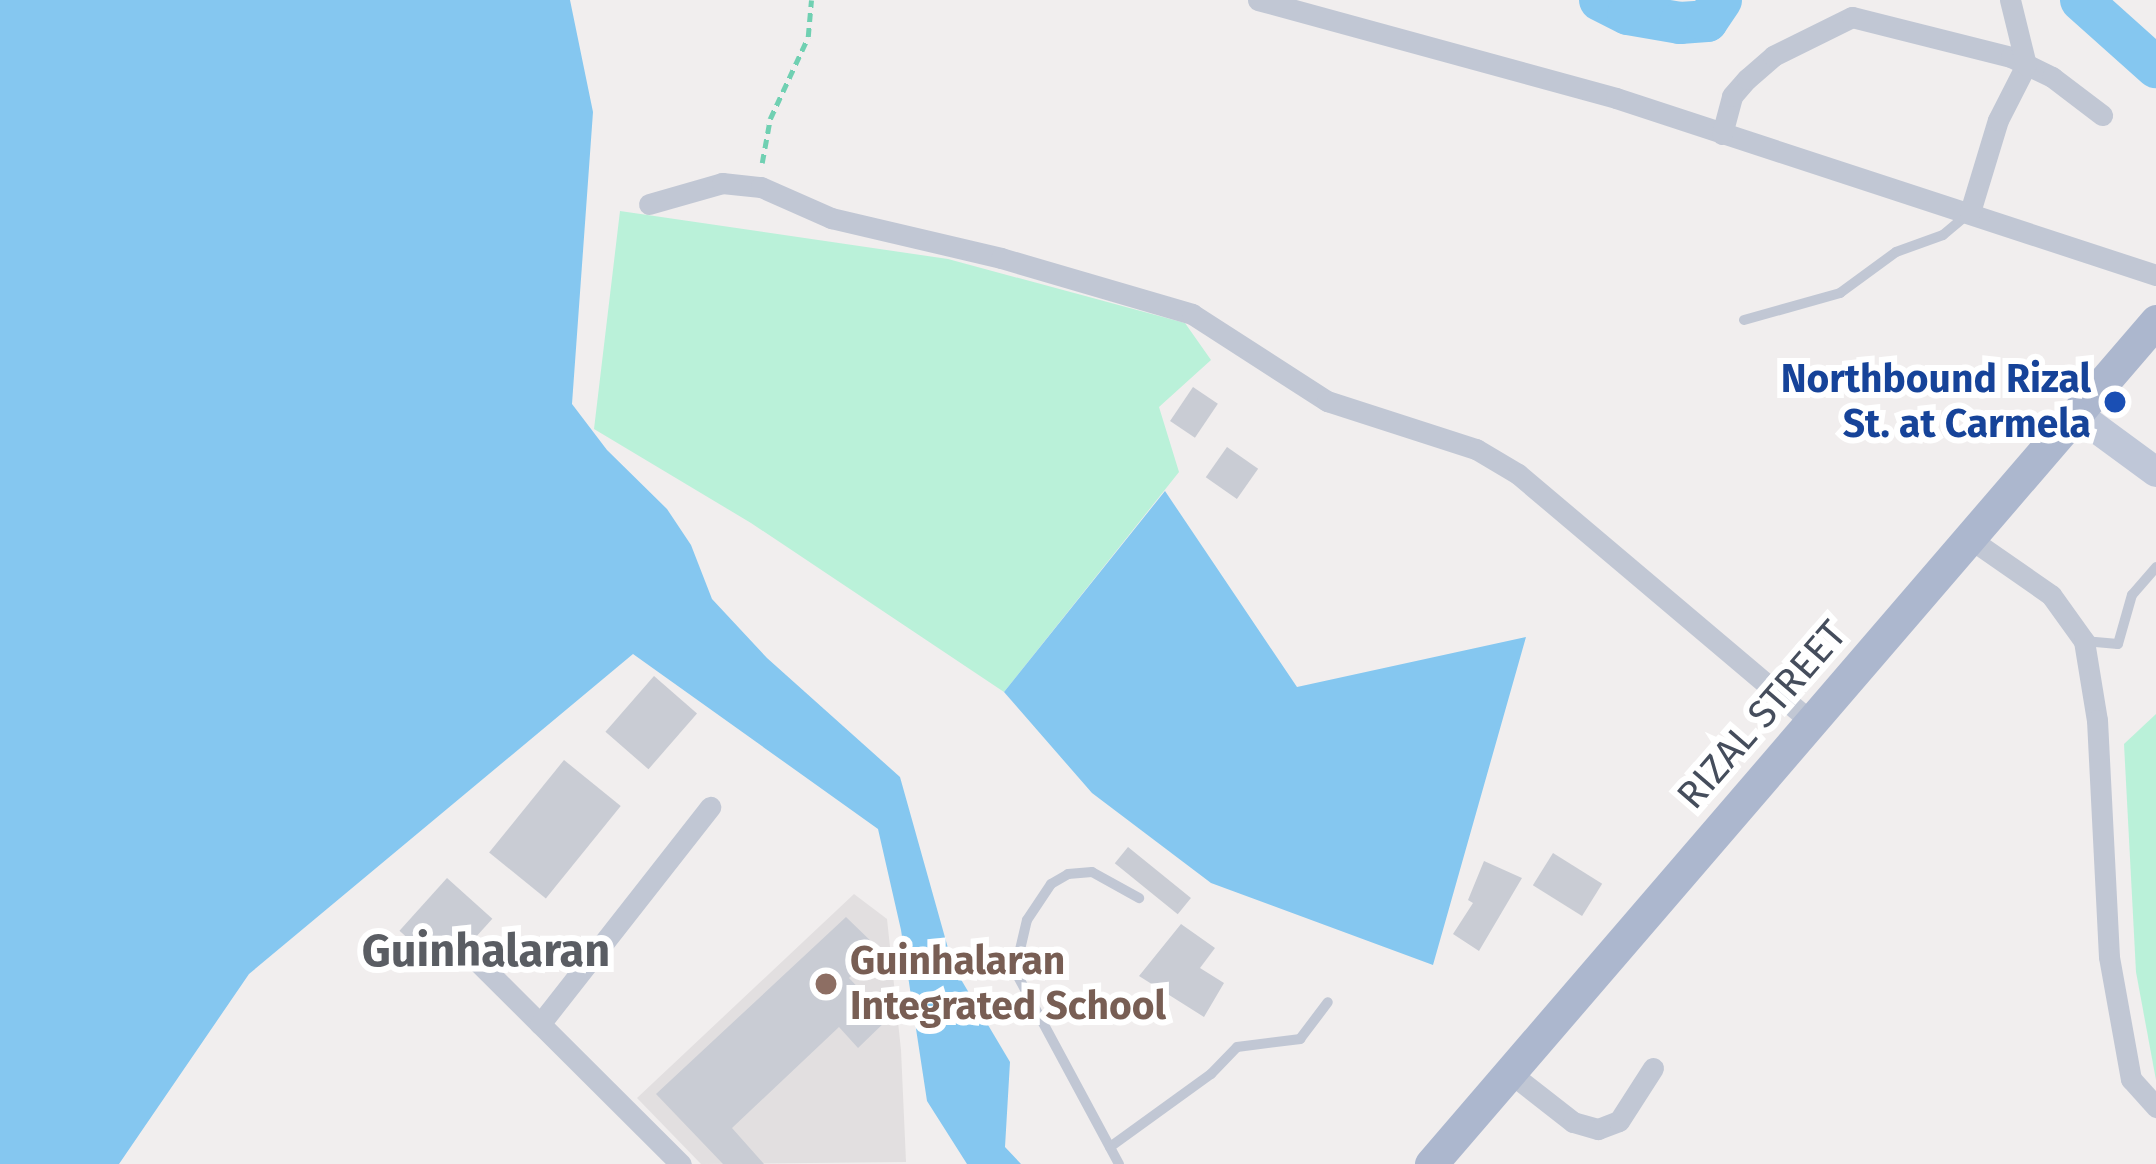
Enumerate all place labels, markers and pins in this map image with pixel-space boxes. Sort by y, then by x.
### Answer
place label: Northbound Rizal St. at Carmela [1781,357,2091,448]
marker: Northbound Rizal St. at Carmela [2102,389,2128,415]
place label: Guinhalaran Integrated School [850,939,1166,1030]
marker: Guinhalaran Integrated School [813,971,839,997]

